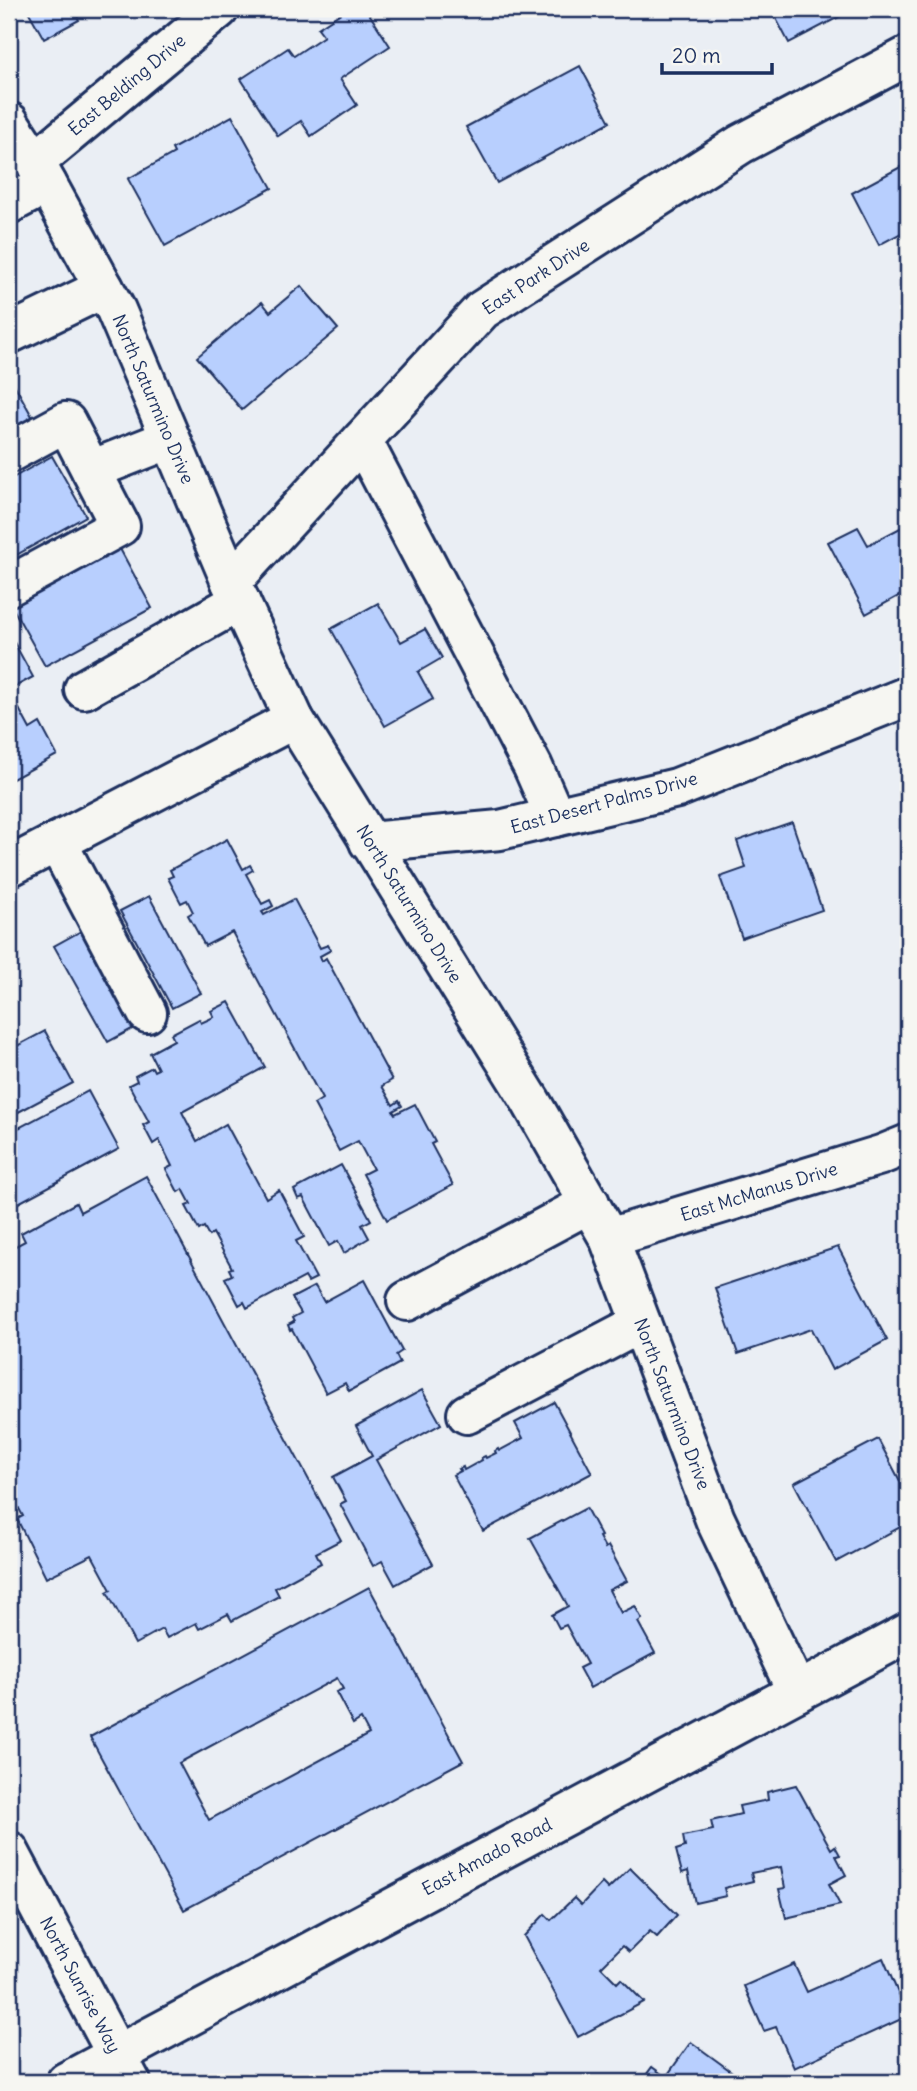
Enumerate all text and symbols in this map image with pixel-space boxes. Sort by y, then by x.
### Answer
street label: East Belding Drive [63,29,190,141]
scale bar [662,32,772,76]
text: 20 m [672,42,721,69]
street label: East Park Drive [478,233,594,320]
street label: North Saturmino Drive [107,311,200,487]
street label: East Desert Palms Drive [508,766,700,839]
street label: North Saturmino Drive [351,821,467,987]
street label: East McManus Drive [677,1157,840,1226]
street label: North Saturmino Drive [629,1315,716,1493]
street label: East Amado Road [418,1812,556,1900]
street label: North Sunrise Way [35,1913,126,2057]

